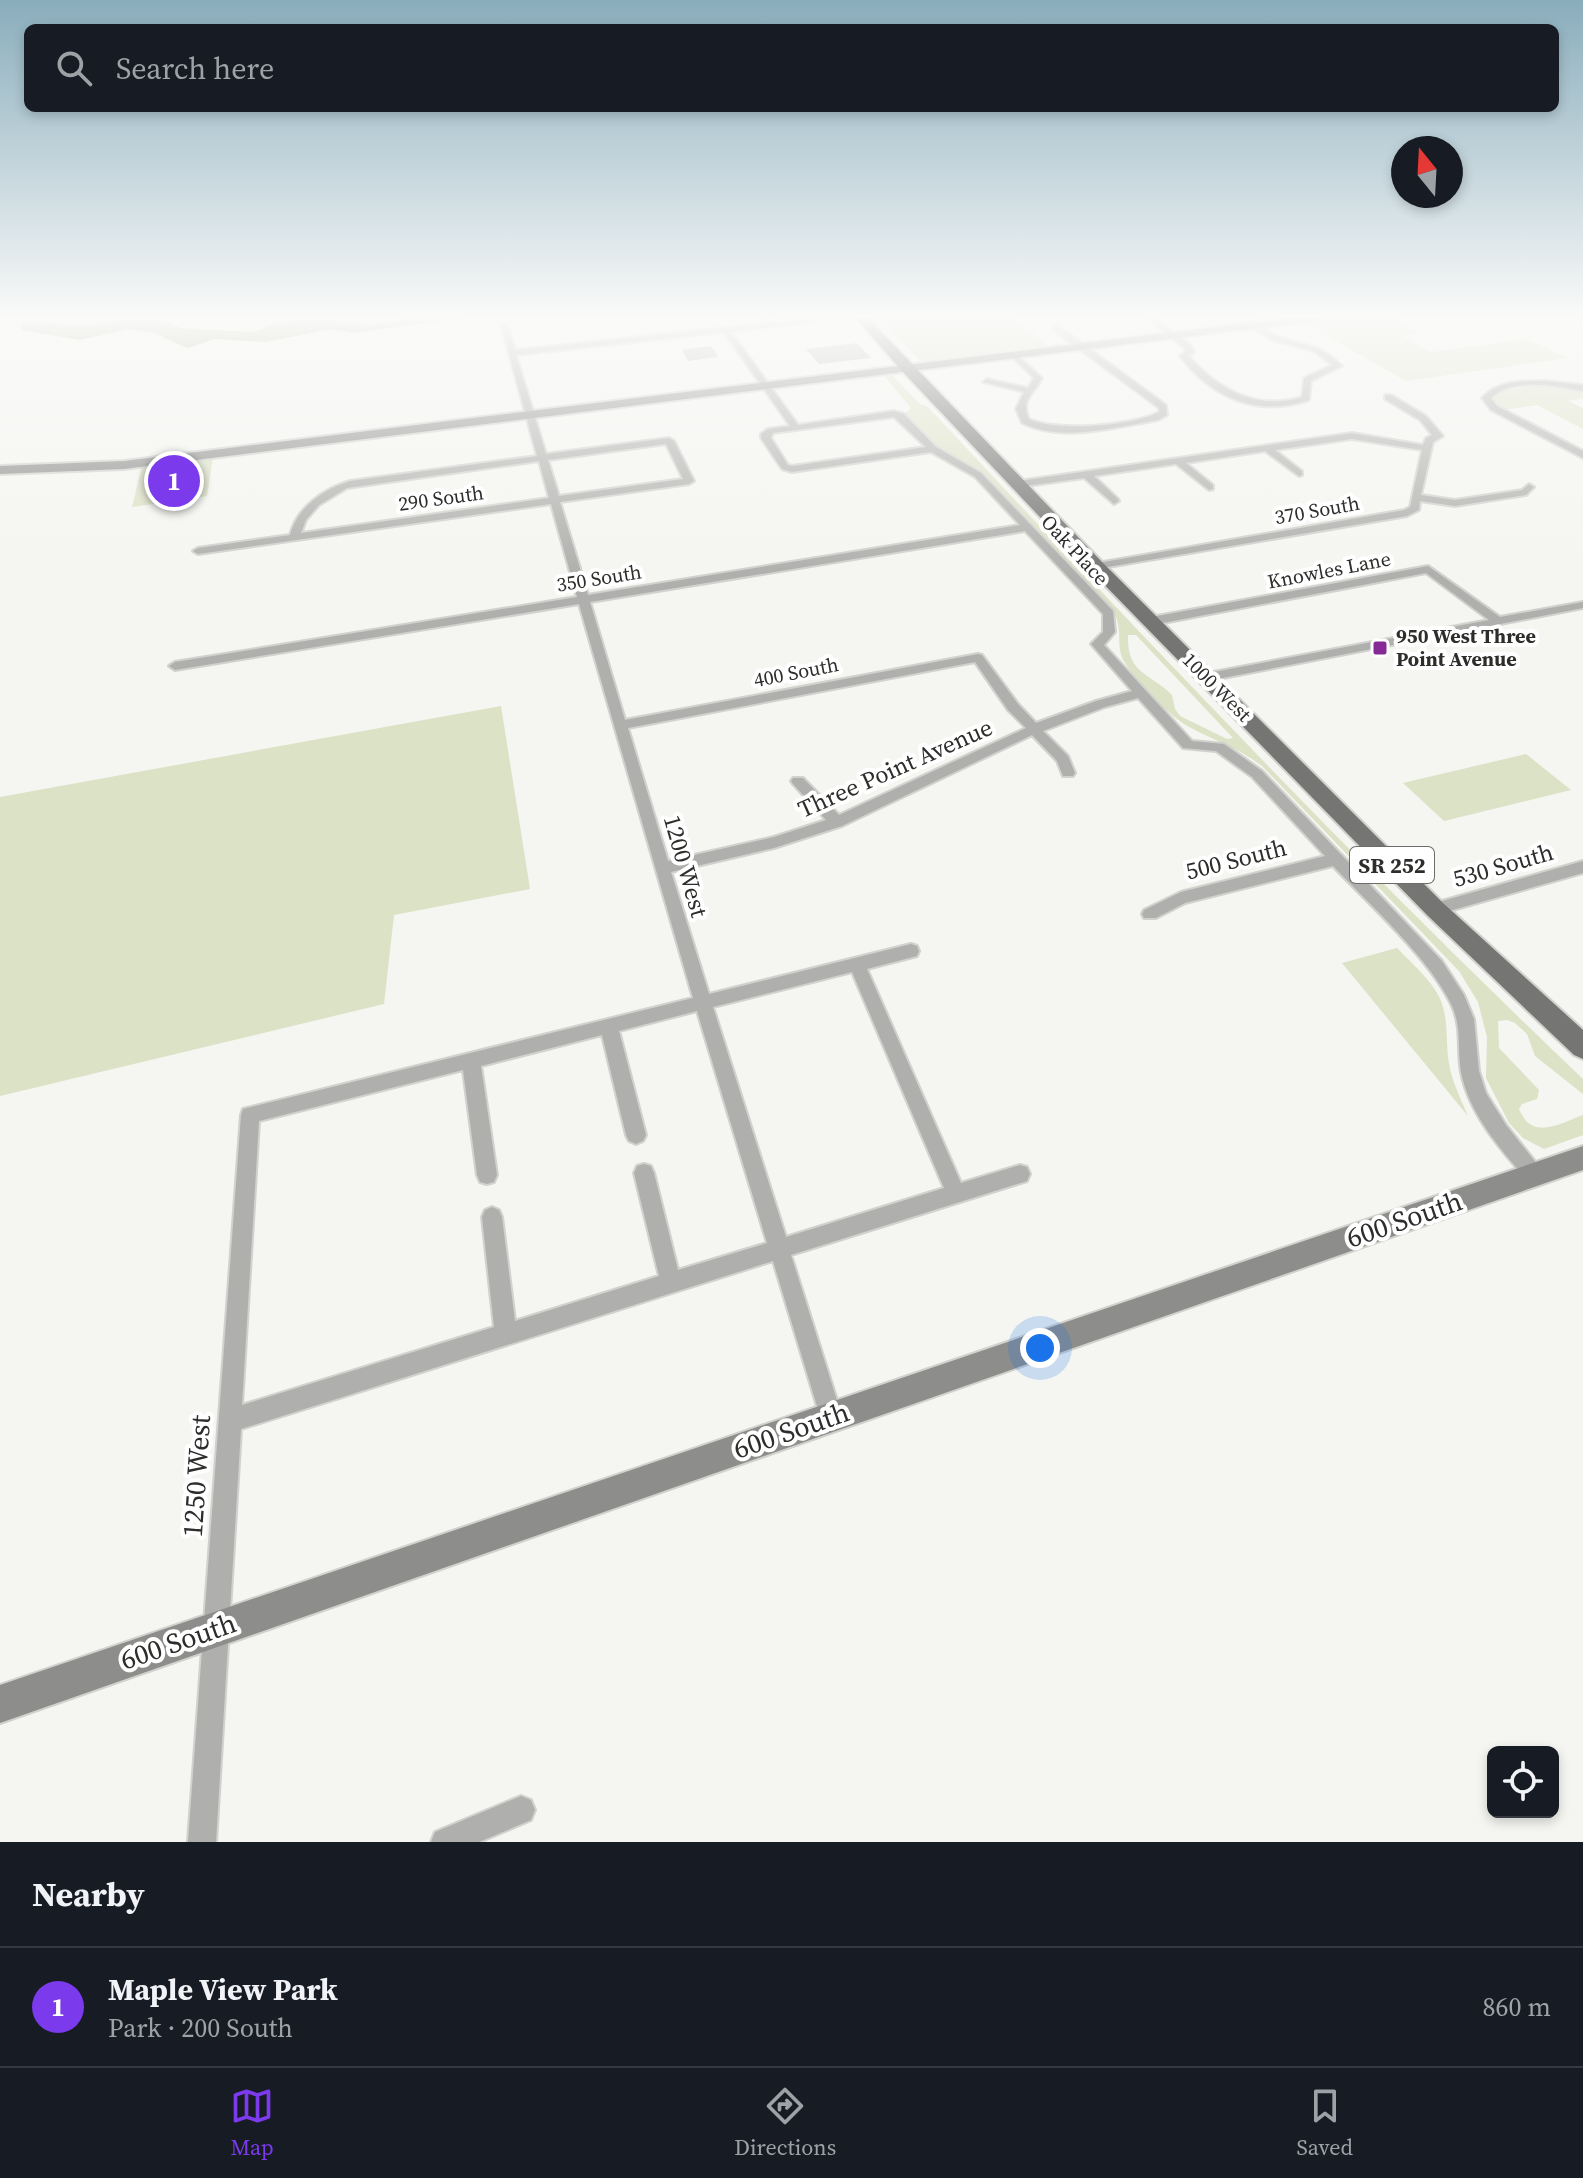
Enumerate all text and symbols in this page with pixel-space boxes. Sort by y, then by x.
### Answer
search box [24,24,1559,112]
icon: search [52,46,96,90]
text: Search here [116,48,274,89]
north arrow [1391,136,1463,208]
pin: 1 [148,451,200,511]
street label: 290 South [397,478,485,518]
street label: 370 South [1272,489,1362,531]
street label: Oak Place [1035,508,1115,592]
street label: Knowles Lane [1265,544,1393,596]
street label: 350 South [554,557,644,599]
place label: 950 West Three Point Avenue [1396,622,1536,673]
marker: 950 West Three Point Avenue [1371,639,1389,657]
street label: 1000 West [1176,646,1258,728]
street label: 400 South [751,650,841,694]
street label: Three Point Avenue [793,710,997,826]
street label: 1200 West [656,811,716,921]
street label: 500 South [1182,831,1290,887]
street label: 530 South [1449,835,1557,895]
road number: SR 252 [1350,847,1434,883]
street label: 600 South [1341,1181,1467,1257]
your location [1020,1328,1060,1368]
street label: 600 South [728,1392,854,1468]
street label: 1250 West [173,1413,219,1538]
street label: 600 South [115,1603,241,1679]
map controls [1487,1746,1559,1818]
button: locate [1487,1746,1559,1818]
text: Nearby [32,1871,145,1917]
text: Maple View Park [108,1969,338,2010]
text: 1 [51,1989,65,2025]
text: 860 m [1483,1989,1551,2025]
text: Park · 200 South [108,2010,293,2046]
tab: Map [230,2084,274,2162]
tab: Directions [734,2084,836,2162]
tab: Saved [1296,2084,1353,2162]

